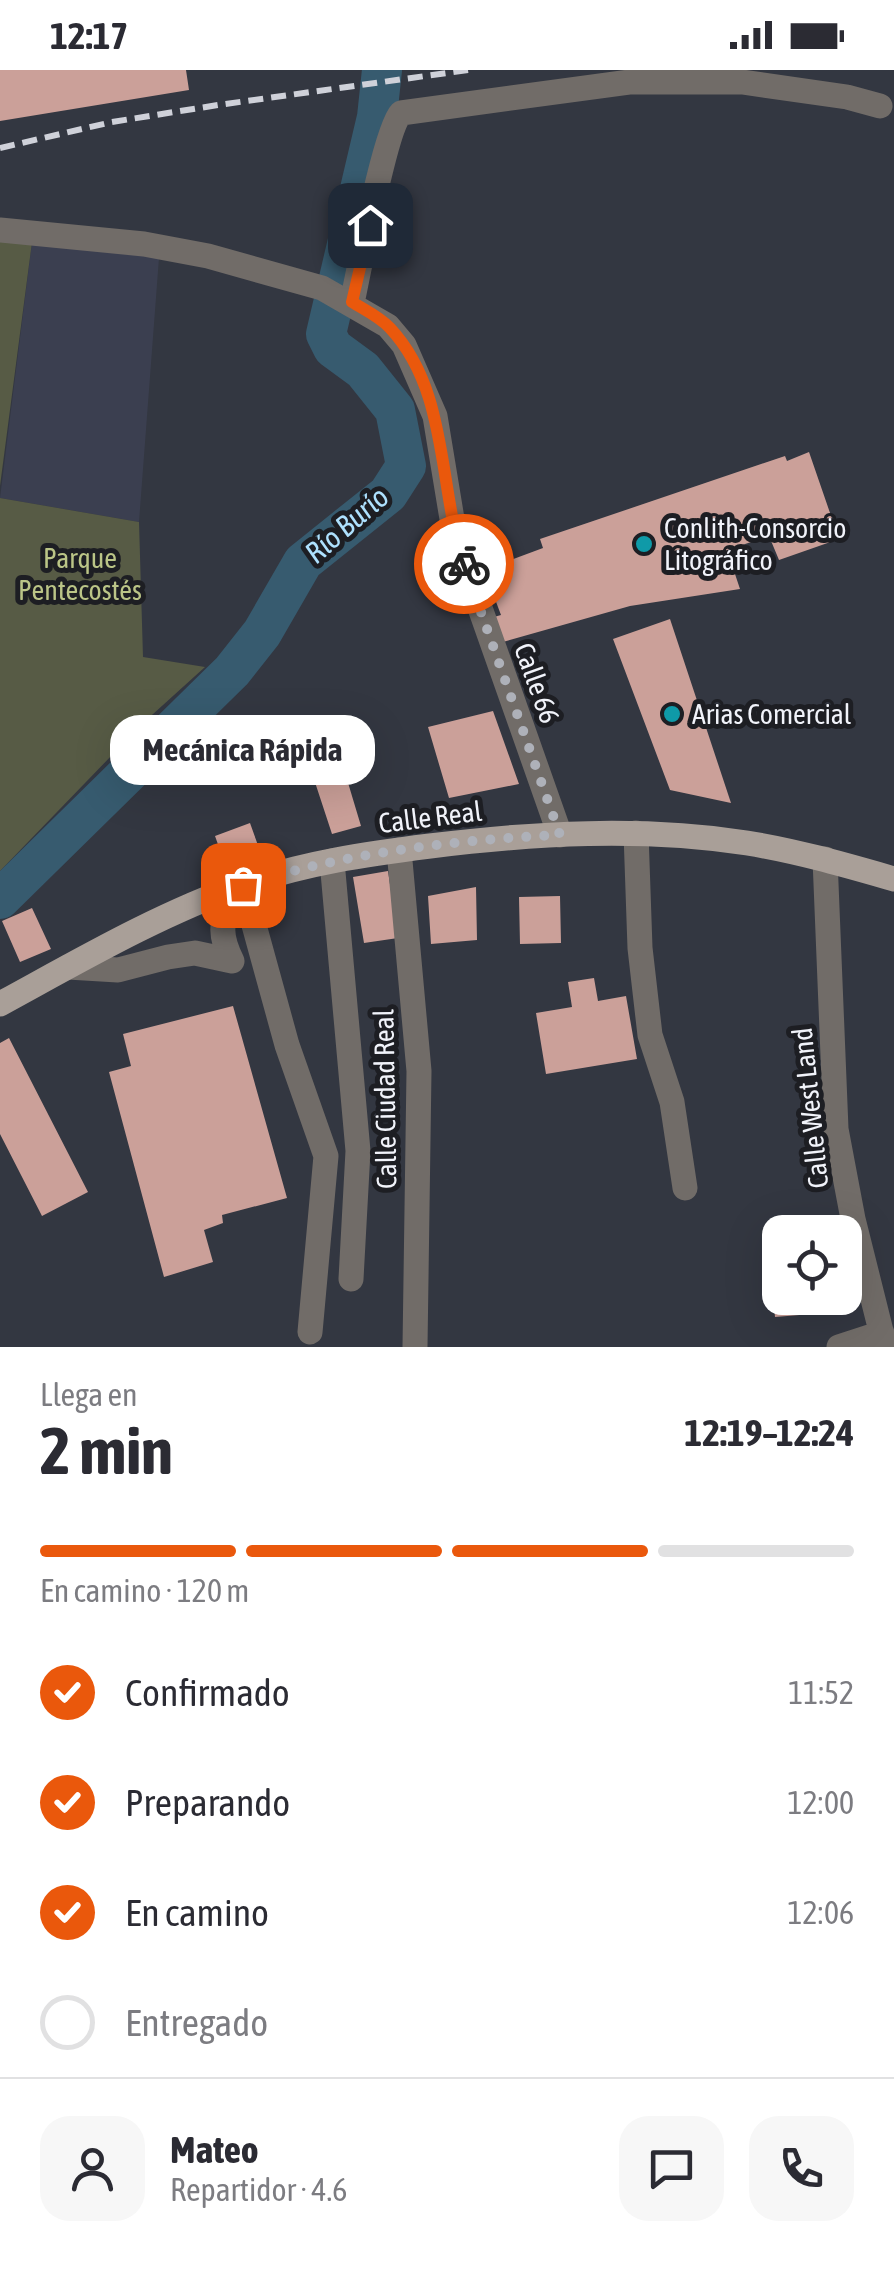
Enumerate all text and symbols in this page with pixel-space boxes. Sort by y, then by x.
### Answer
text: 12:17 [50,14,128,57]
pin [328,183,413,268]
icon: home [343,198,398,253]
water label: Río Burío [298,479,395,569]
place label: Conlith-Consorcio Litográfico [664,512,846,576]
courier [414,514,514,614]
marker: Conlith-Consorcio Litográfico [633,533,655,555]
icon: bike [437,537,492,592]
park label: Parque Pentecostés [18,542,142,606]
street label: Calle 66 [508,639,566,727]
place label: Arias Comercial [692,698,852,730]
marker: Arias Comercial [661,703,683,725]
callout: Mecánica Rápida [110,715,376,785]
text: Mecánica Rápida [143,731,342,768]
street label: Calle Real [376,795,484,839]
pin [201,843,286,928]
icon: bag [216,858,271,913]
street label: Calle Ciudad Real [367,1008,403,1189]
street label: Calle West Land [786,1026,834,1190]
map controls [762,1215,862,1315]
button: locate [762,1215,862,1315]
text: Llega en [40,1376,138,1413]
text: 12:19–12:24 [684,1411,854,1454]
text: 2 min [40,1413,173,1488]
text: En camino · 120 m [40,1572,249,1609]
icon: check [40,1665,95,1720]
text: Confirmado [125,1671,290,1714]
text: 11:52 [788,1674,854,1711]
icon: check [40,1775,95,1830]
text: Preparando [125,1781,290,1824]
text: 12:00 [788,1784,854,1821]
icon: check [40,1885,95,1940]
text: En camino [125,1891,269,1934]
text: 12:06 [788,1894,854,1931]
text: Entregado [125,2001,268,2044]
button: person [40,2116,145,2221]
button: chat [619,2116,724,2221]
button: phone [749,2116,854,2221]
text: Mateo [170,2128,259,2171]
text: Repartidor · 4.6 [170,2171,347,2208]

